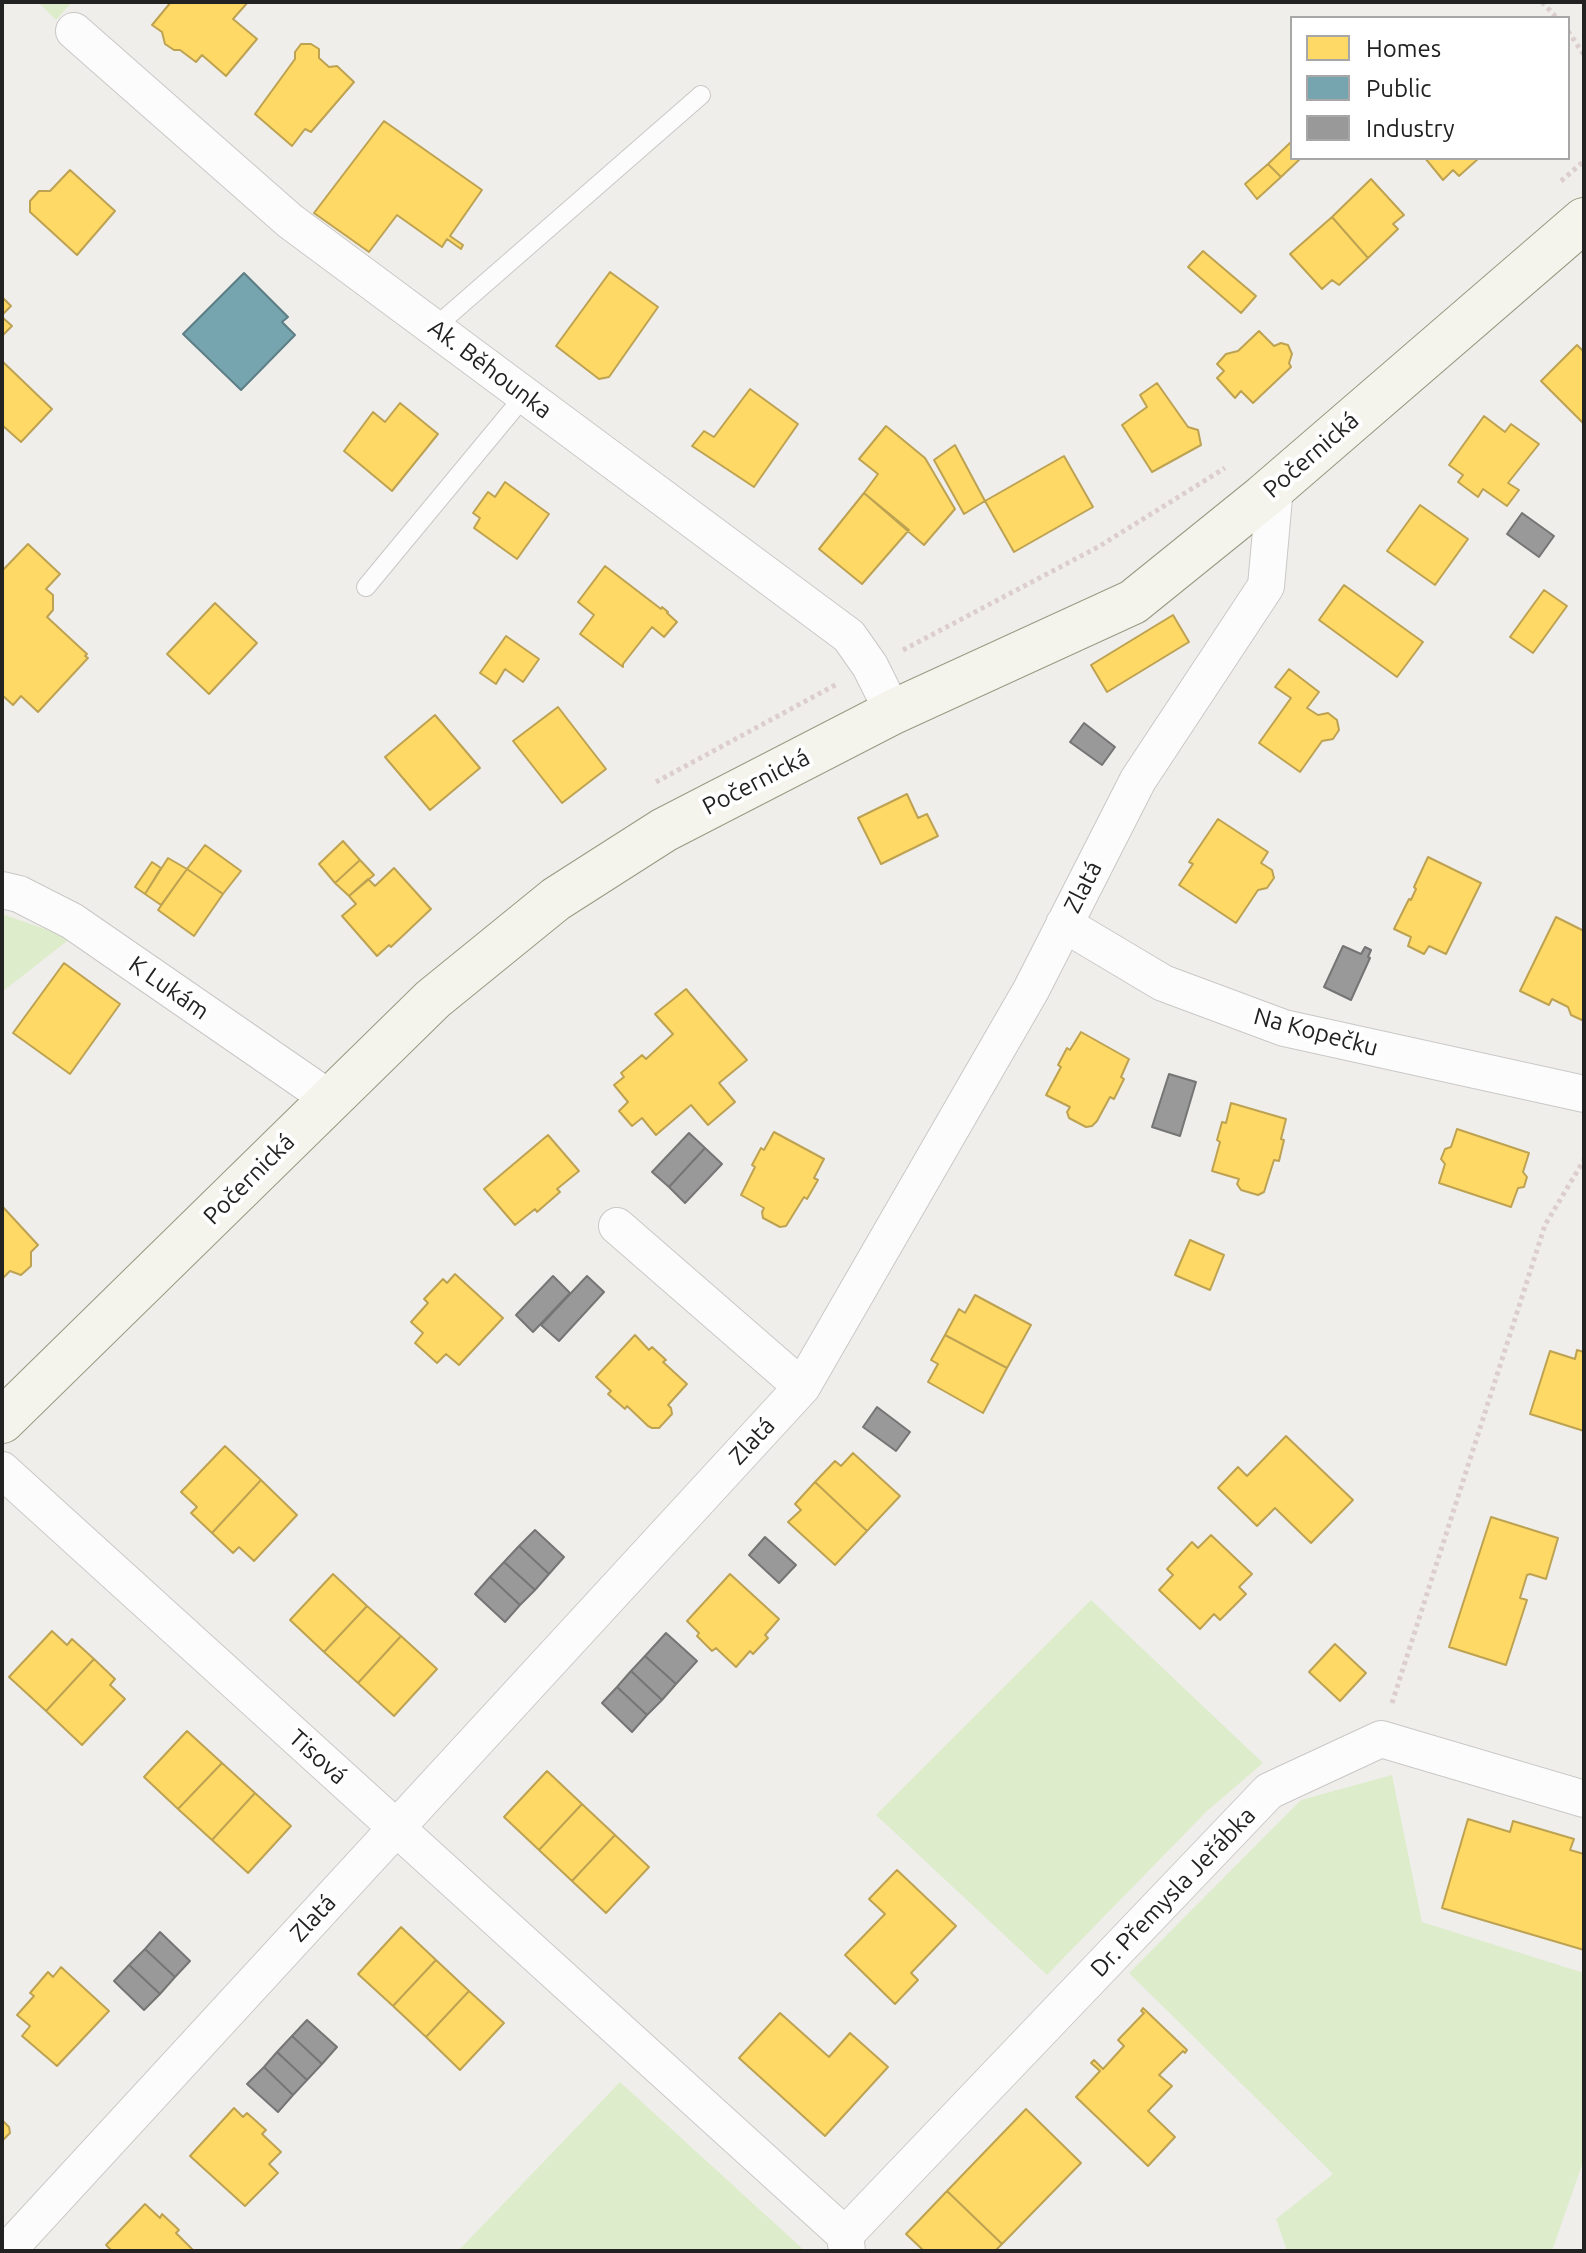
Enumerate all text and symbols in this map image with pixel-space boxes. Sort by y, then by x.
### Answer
legend [1290,16,1570,160]
text: Homes [1366,35,1441,62]
text: Public [1366,75,1431,102]
text: Industry [1366,115,1455,142]
street label: Ak. Běhounka [423,313,557,425]
street label: Počernická [1258,406,1364,504]
street label: Počernická [697,743,815,821]
street label: Zlatá [1058,856,1108,918]
street label: K Lukám [123,950,215,1026]
street label: Na Kopečku [1251,1002,1381,1062]
street label: Počernická [198,1128,300,1230]
street label: Zlatá [723,1411,781,1471]
street label: Tisová [283,1724,353,1790]
street label: Dr. Přemysla Jeřábka [1085,1801,1261,1983]
street label: Zlatá [284,1888,342,1948]

